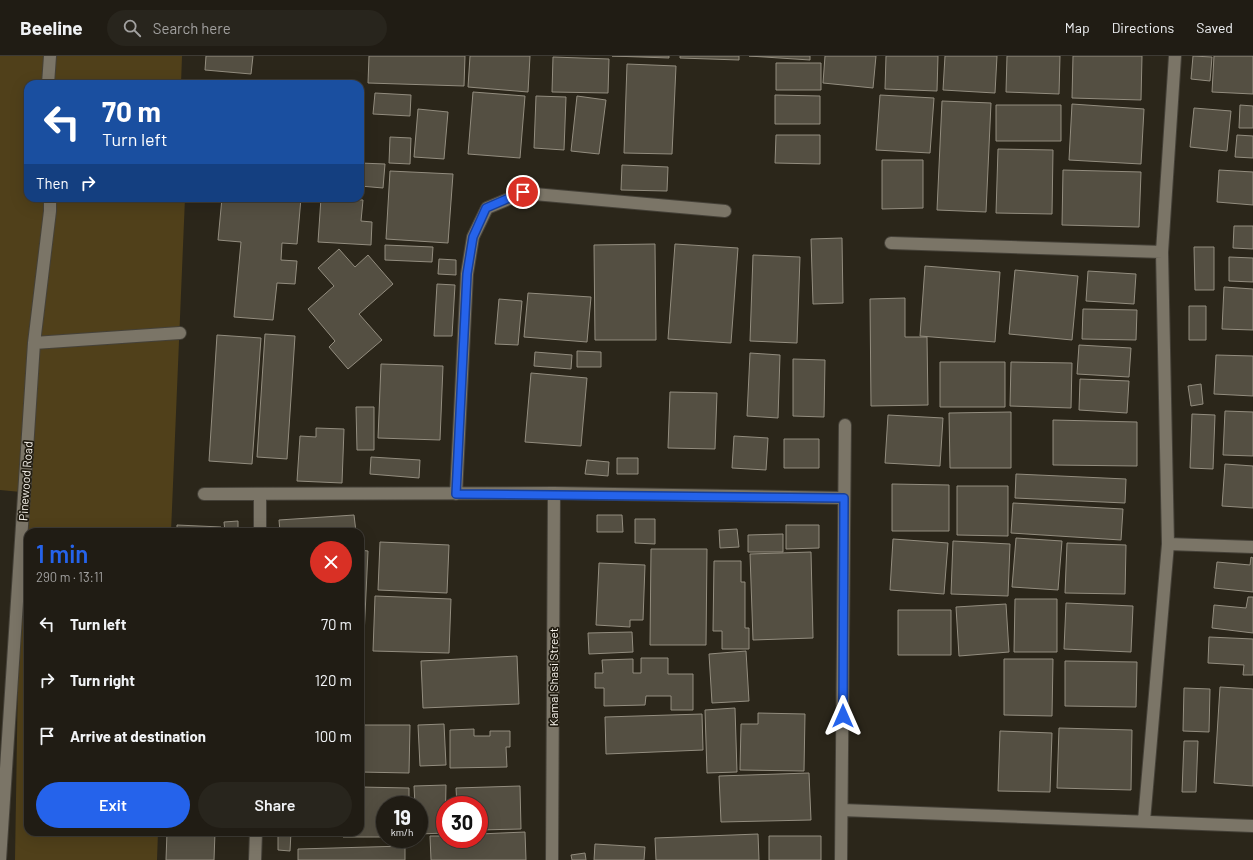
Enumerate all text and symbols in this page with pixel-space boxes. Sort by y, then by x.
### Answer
search box [107,10,387,46]
text: Beeline [20,16,83,39]
icon: search [121,17,143,39]
text: Search here [153,19,231,37]
text: Map [1065,19,1090,36]
text: Directions [1112,19,1174,36]
text: Saved [1196,19,1233,36]
text: 70 m [102,94,161,128]
icon: left [36,96,88,148]
text: Turn left [102,128,168,150]
icon: right [77,172,99,194]
text: Then [36,174,69,192]
pin [506,175,540,209]
icon: arrive [512,181,534,203]
street label: Pinewood Road [15,441,35,521]
text: 1 min [36,539,88,568]
button: close [310,541,352,583]
text: 290 m · 13:11 [36,569,103,585]
icon: left [36,613,58,635]
text: Turn left [70,615,126,633]
text: 70 m [321,615,352,633]
street label: Kamal Shasi Street [546,628,560,726]
icon: right [36,669,58,691]
text: Turn right [70,671,135,689]
text: 120 m [315,671,352,689]
position arrow [822,695,864,737]
icon: arrive [36,725,58,747]
text: Arrive at destination [70,727,206,745]
text: 100 m [314,727,352,745]
button: Exit [36,782,190,828]
button: Share [198,782,352,828]
speed limit sign: 30 [436,796,488,848]
text: 19 [393,805,411,829]
text: km/h [391,826,413,838]

